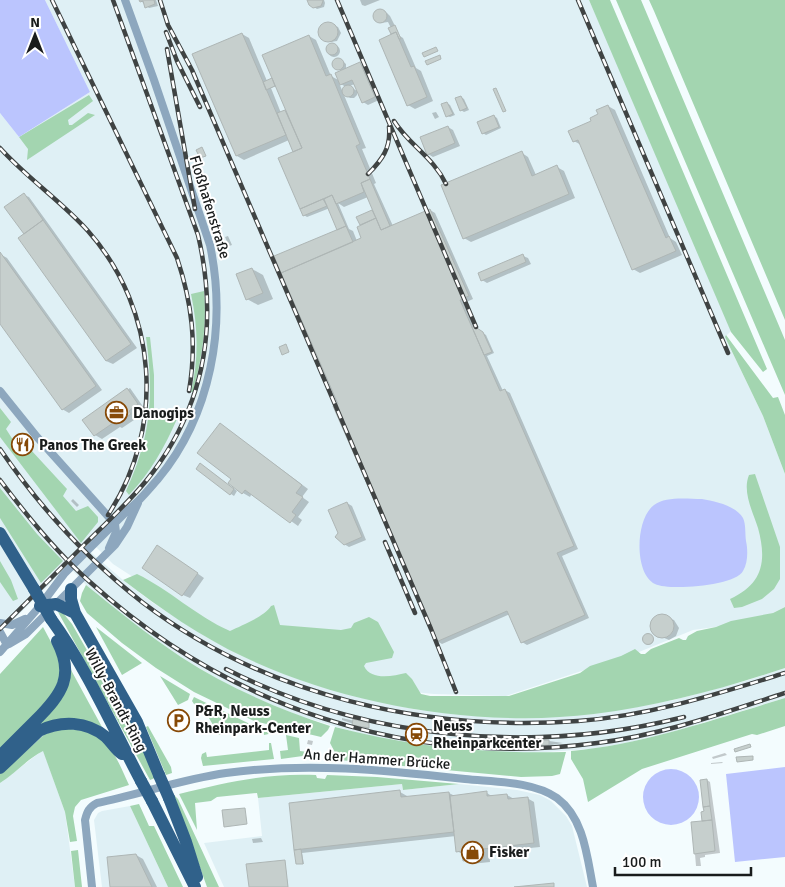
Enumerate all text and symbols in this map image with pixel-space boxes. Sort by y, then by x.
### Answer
north arrow [10,10,60,60]
text: N [30,14,40,31]
street label: Floßhafenstraße [186,153,234,261]
office icon: Danogips [105,401,129,425]
place label: Danogips [133,404,194,422]
restaurant icon: Panos The Greek [11,433,35,457]
place label: Panos The Greek [39,436,146,454]
street label: Willy-Brandt-Ring [81,645,151,755]
place label: P&R, Neuss Rheinpark-Center [195,702,311,737]
parking icon: P&R, Neuss Rheinpark-Center [167,708,191,732]
place label: Neuss Rheinparkcenter [433,717,541,752]
station icon: Neuss Rheinparkcenter [405,723,429,747]
street label: An der Hammer Brücke [303,745,451,773]
shop icon: Fisker [461,840,485,864]
place label: Fisker [489,843,529,861]
scale bar [615,844,751,876]
text: 100 m [622,853,662,871]

